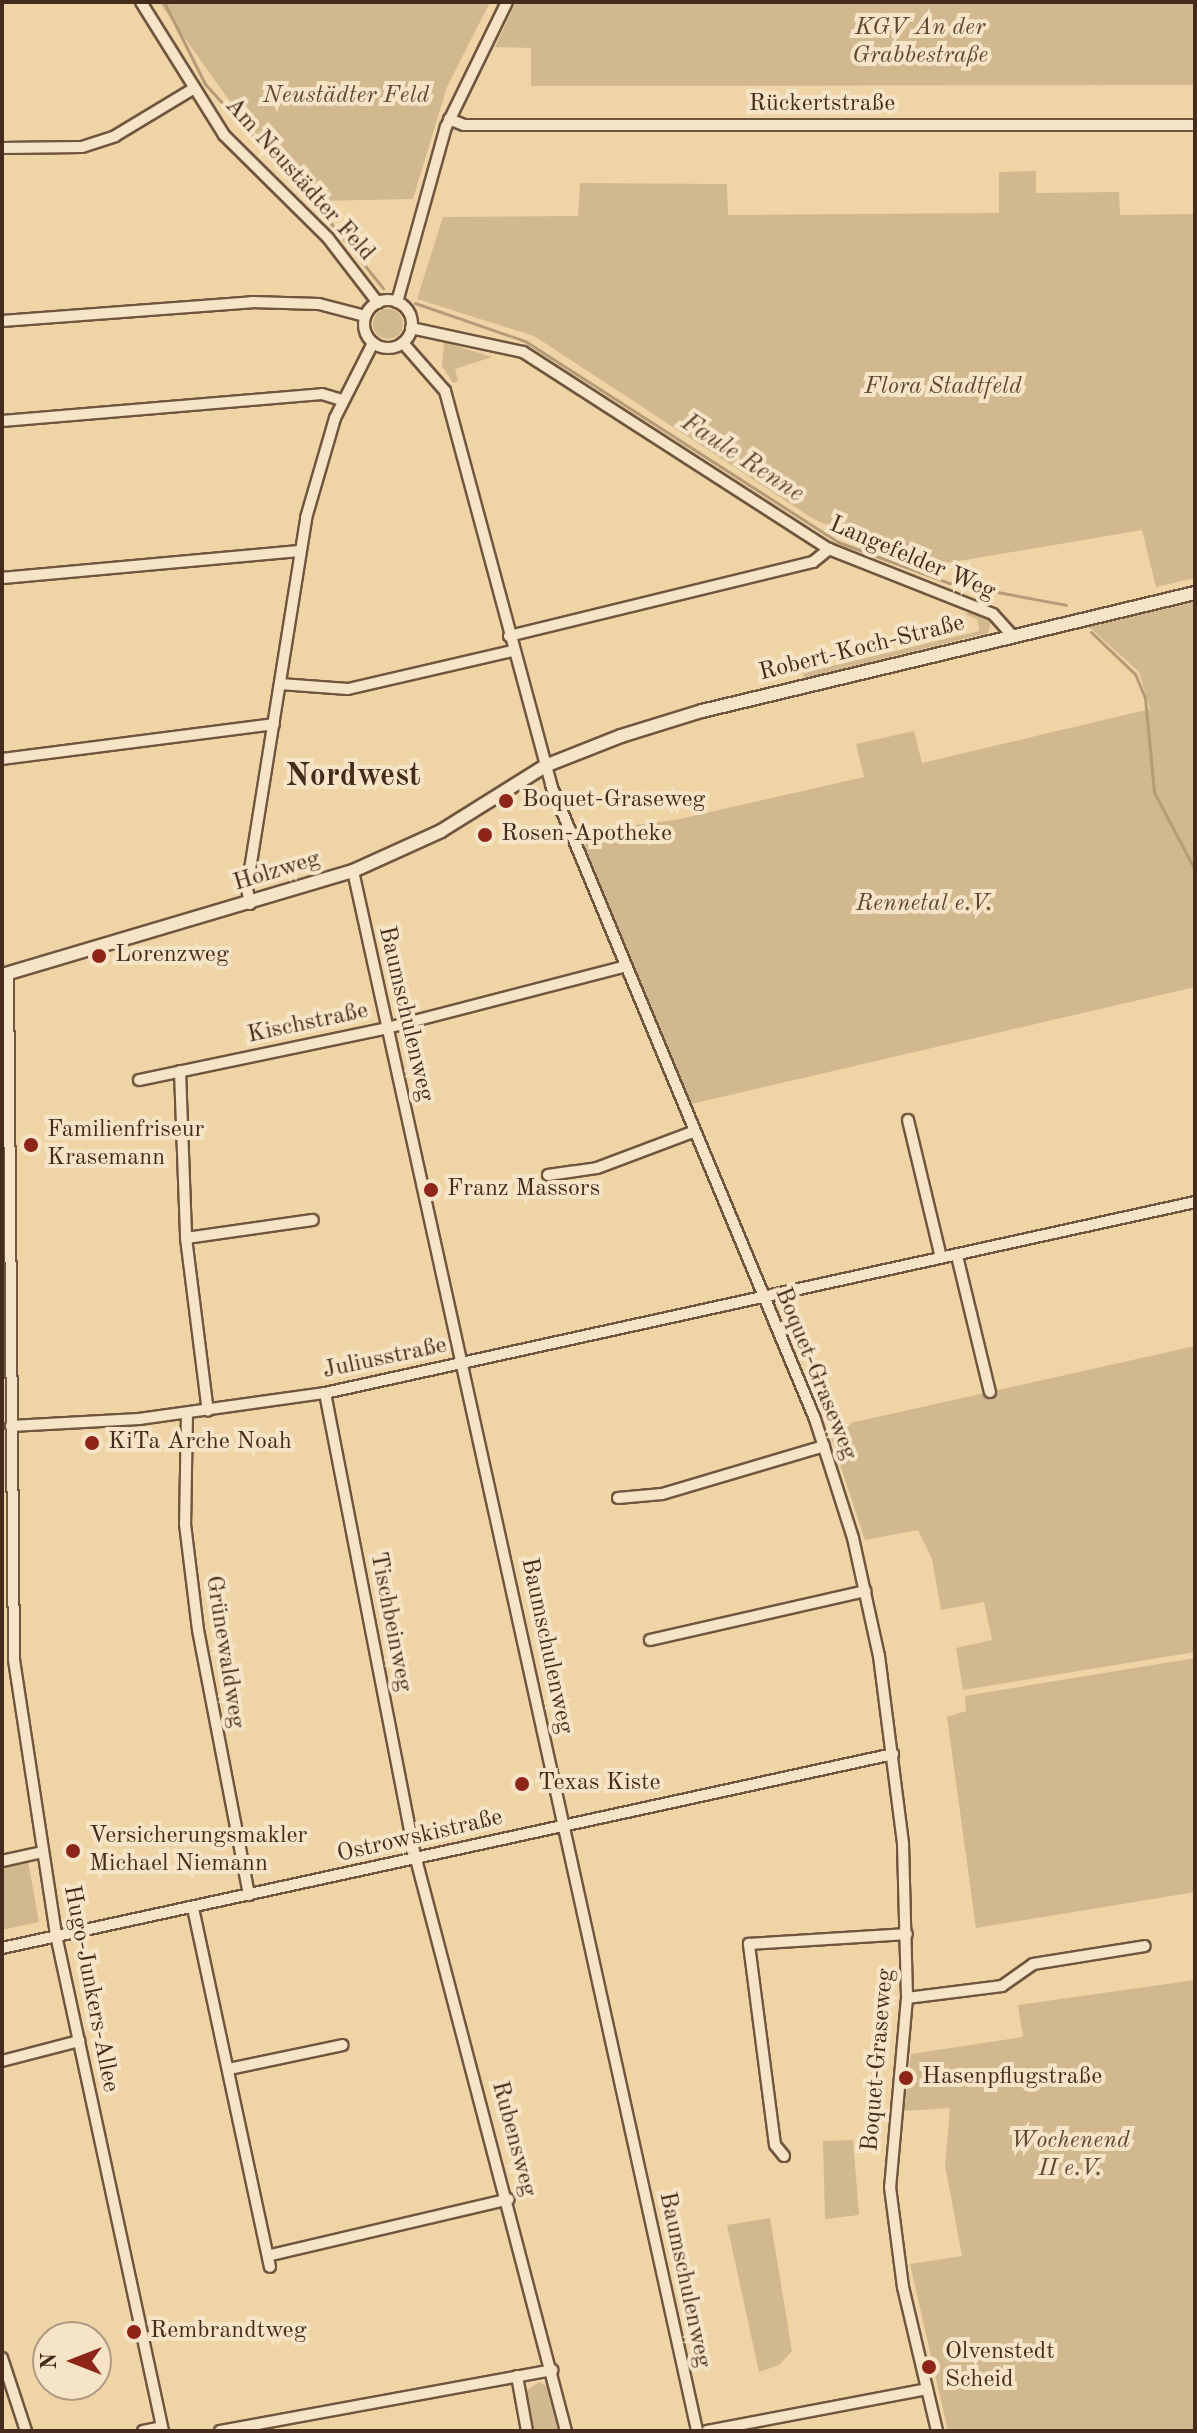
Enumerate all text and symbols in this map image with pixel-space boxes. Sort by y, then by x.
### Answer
park label: KGV An der Grabbestraße [852,15,988,71]
park label: Neustädter Feld [263,83,429,111]
street label: Rückertstraße [749,91,895,119]
street label: Am Neustädter Feld [218,92,380,268]
park label: Flora Stadtfeld [864,374,1022,402]
water label: Faule Renne [675,408,809,510]
street label: Langefelder Weg [825,511,999,607]
street label: Robert-Koch-Straße [756,610,968,688]
district label: Nordwest [285,758,421,796]
place label: Boquet-Graseweg [522,787,706,815]
marker: Boquet-Graseweg [497,792,515,810]
place label: Rosen-Apotheke [501,821,672,849]
marker: Rosen-Apotheke [476,826,494,844]
street label: Holzweg [230,845,324,899]
park label: Rennetal e.V. [856,891,992,919]
street label: Baumschulenweg [371,924,439,1104]
place label: Lorenzweg [115,942,229,970]
marker: Lorenzweg [90,947,108,965]
street label: Kischstraße [245,997,371,1051]
place label: Familienfriseur Krasemann [47,1117,204,1173]
marker: Familienfriseur Krasemann [22,1136,40,1154]
place label: Franz Massors [447,1176,600,1204]
marker: Franz Massors [422,1181,440,1199]
street label: Boquet-Graseweg [767,1284,863,1464]
street label: Juliusstraße [320,1332,450,1386]
place label: KiTa Arche Noah [108,1429,292,1457]
marker: KiTa Arche Noah [83,1434,101,1452]
street label: Tischbeinweg [362,1550,418,1694]
street label: Baumschulenweg [513,1555,579,1737]
street label: Grünewaldweg [198,1574,250,1730]
place label: Texas Kiste [538,1770,660,1798]
marker: Texas Kiste [513,1775,531,1793]
street label: Ostrowskistraße [334,1804,506,1870]
place label: Versicherungsmakler Michael Niemann [89,1823,307,1879]
marker: Versicherungsmakler Michael Niemann [64,1842,82,1860]
street label: Hugo-Junkers-Allee [56,1883,124,2095]
street label: Boquet-Graseweg [857,1967,901,2153]
place label: Hasenpflugstraße [922,2064,1102,2092]
marker: Hasenpflugstraße [897,2069,915,2087]
street label: Rubensweg [484,2078,542,2200]
park label: Wochenend II e.V. [1010,2128,1130,2184]
street label: Baumschulenweg [651,2189,717,2371]
place label: Rembrandtweg [150,2318,307,2346]
north arrow [32,2321,112,2401]
marker: Rembrandtweg [125,2323,143,2341]
place label: Olvenstedt Scheid [945,2339,1055,2395]
text: N [39,2353,61,2369]
marker: Olvenstedt Scheid [920,2358,938,2376]

